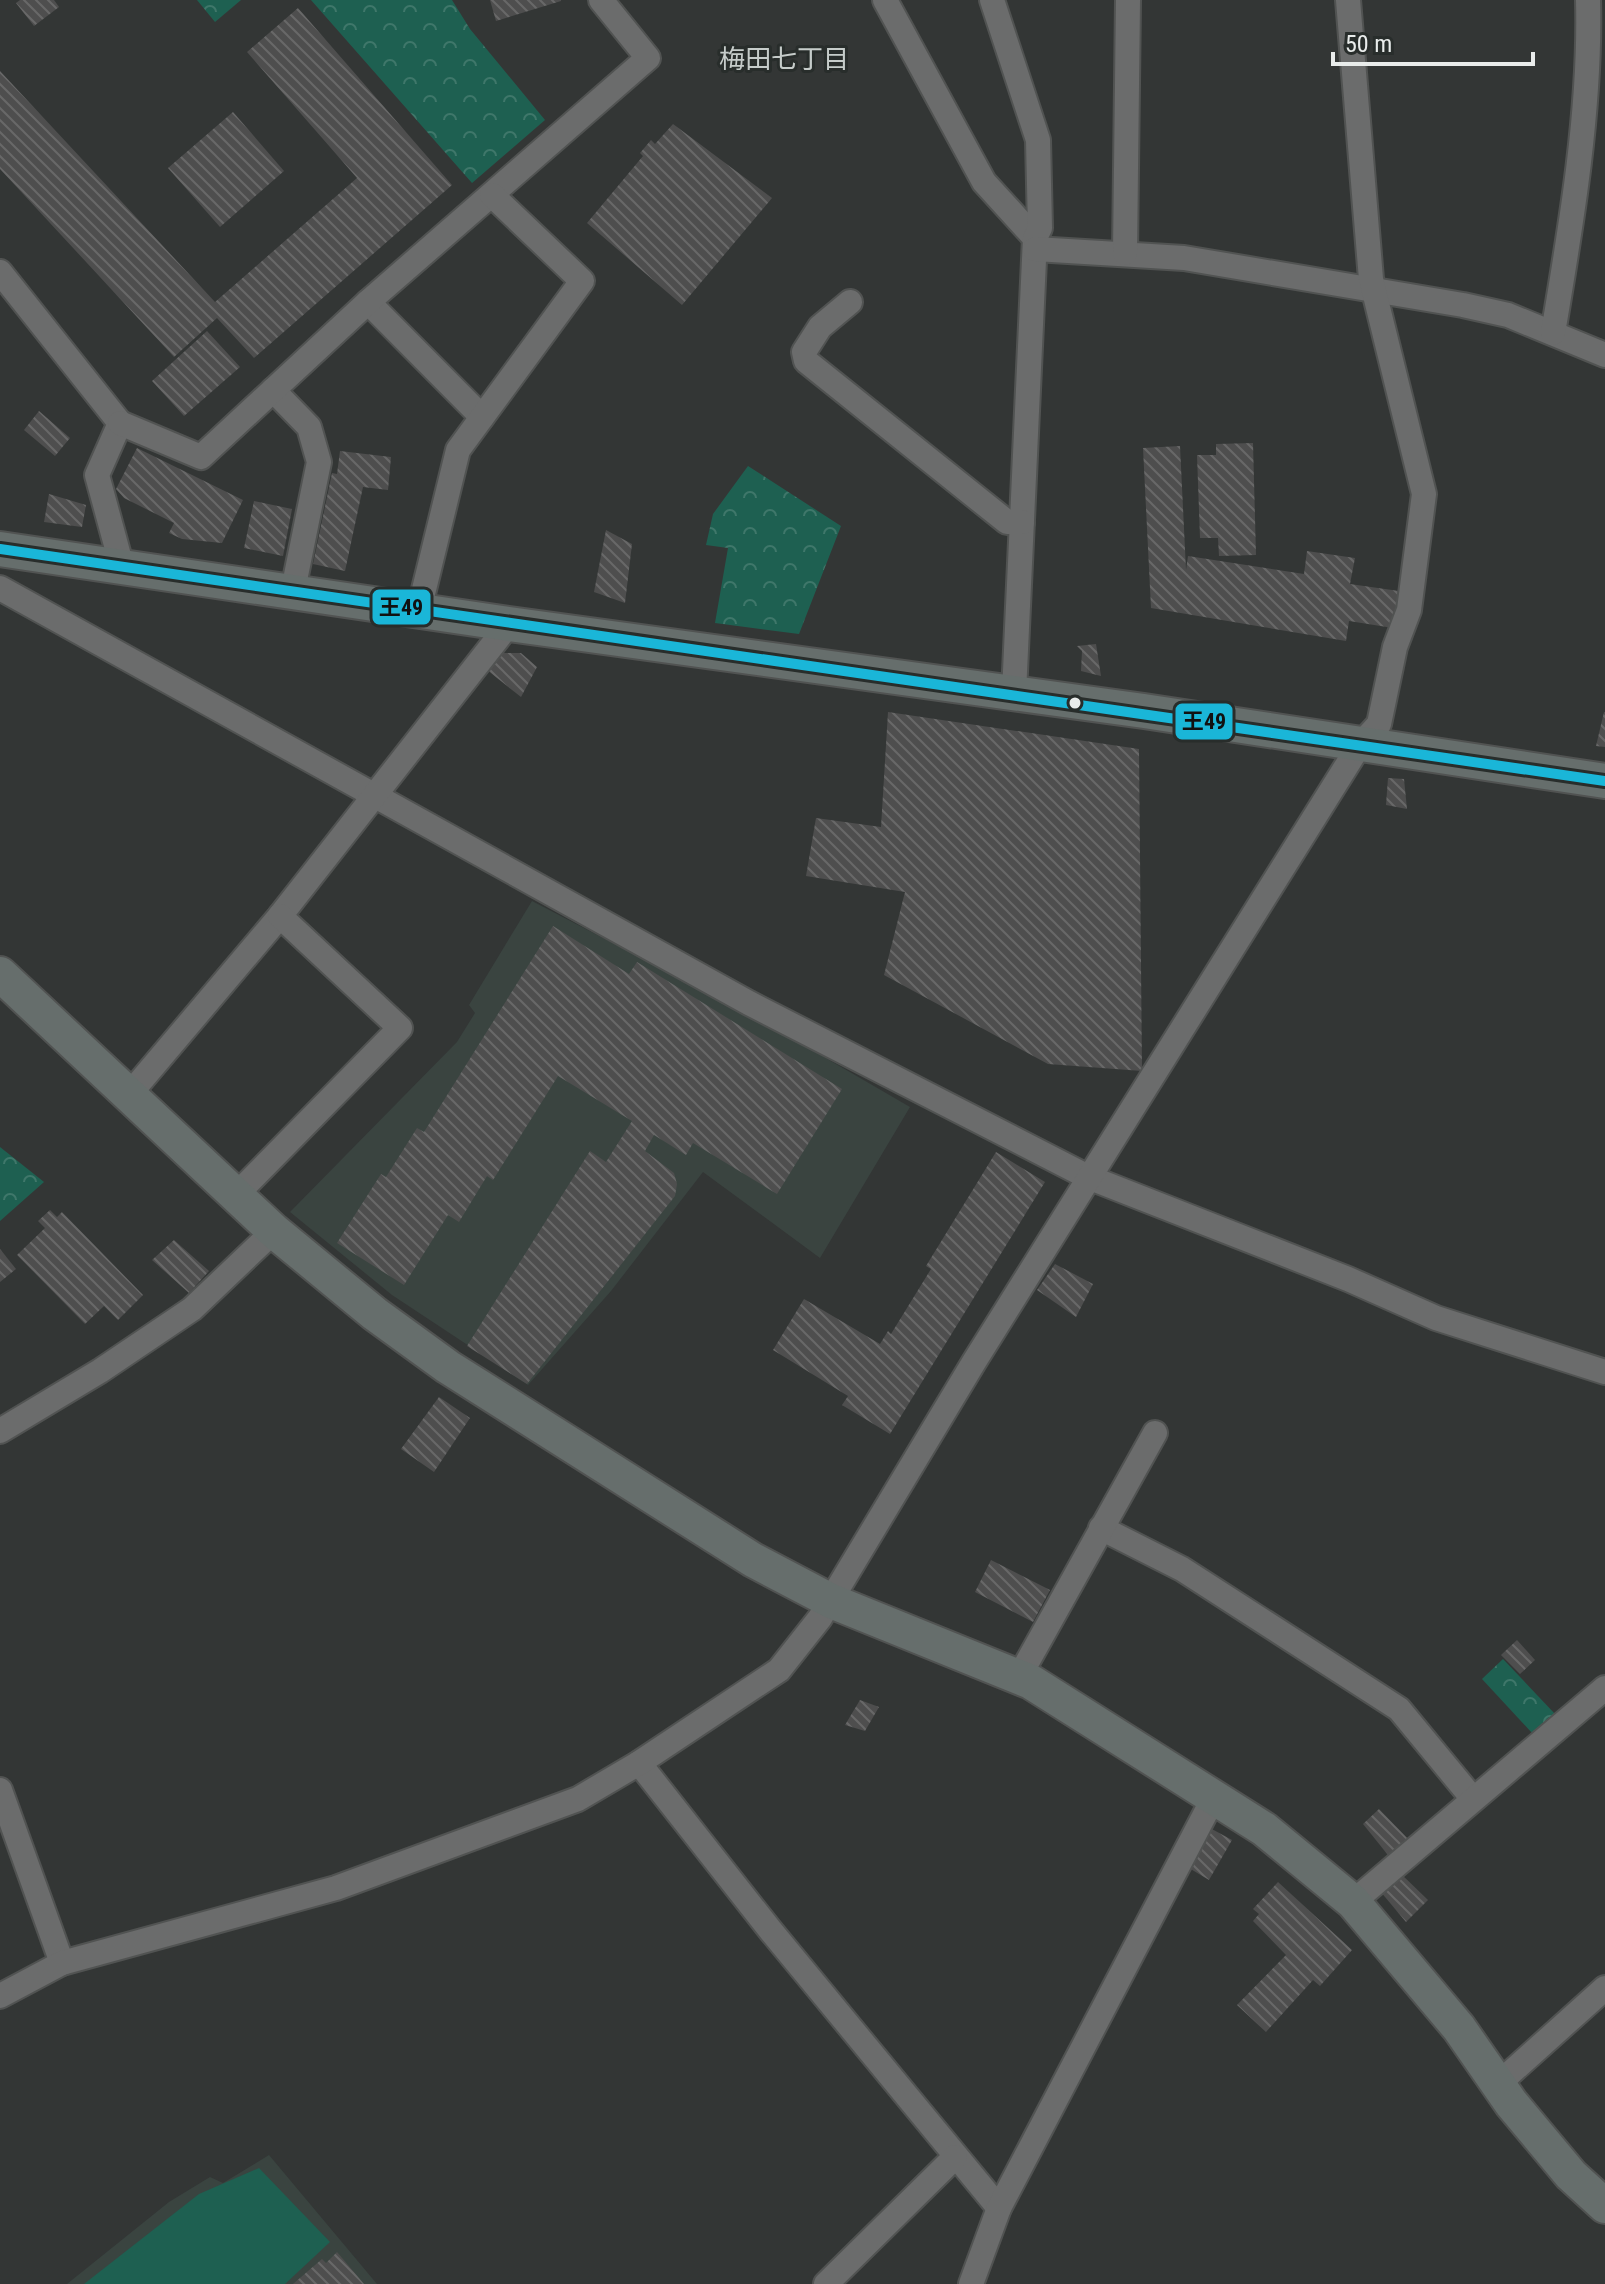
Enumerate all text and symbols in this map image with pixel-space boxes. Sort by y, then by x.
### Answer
scale bar [1333,16,1533,66]
text: 50 m [1345,30,1392,58]
district label: 梅田七丁目 [719,44,849,74]
line badge: 王49 [371,588,432,626]
text: 王49 [379,595,423,620]
unlabelled marker [1067,695,1083,711]
line badge: 王49 [1174,702,1234,741]
text: 王49 [1182,709,1226,734]

